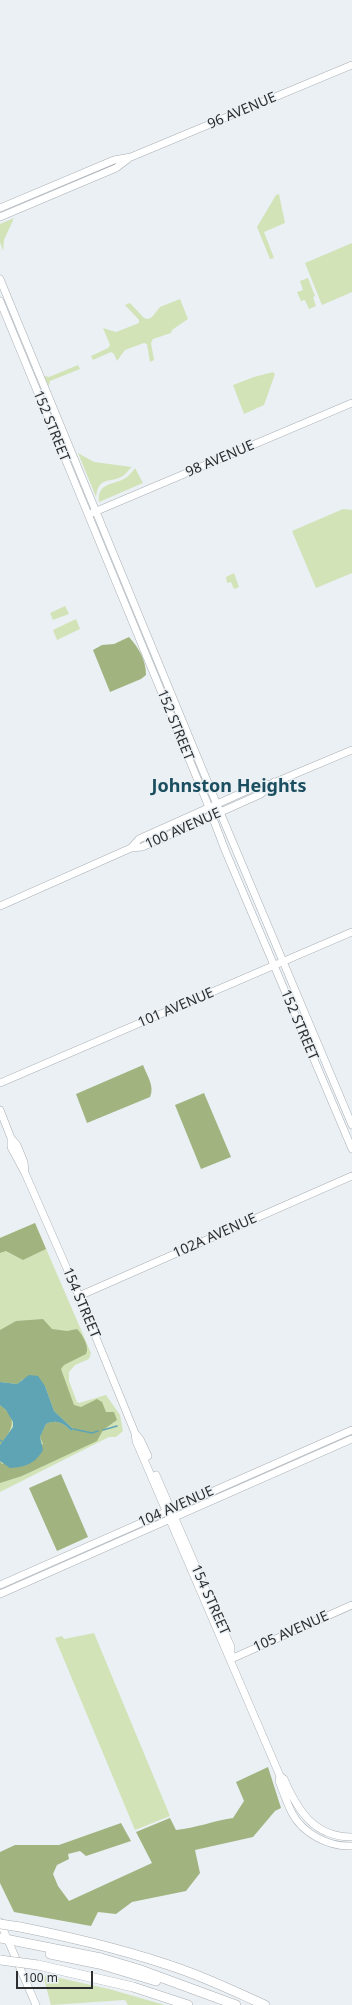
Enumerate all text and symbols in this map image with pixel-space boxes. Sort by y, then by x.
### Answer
street label: 96 AVENUE [205,89,279,133]
street label: 152 STREET [29,388,73,464]
street label: 98 AVENUE [183,437,257,481]
street label: 152 STREET [153,687,197,763]
district label: Johnston Heights [152,776,306,798]
street label: 100 AVENUE [143,805,223,853]
street label: 101 AVENUE [135,984,217,1032]
street label: 152 STREET [277,987,321,1063]
street label: 102A AVENUE [171,1210,259,1262]
street label: 154 STREET [59,1265,103,1341]
street label: 104 AVENUE [136,1483,216,1531]
street label: 154 STREET [187,1562,233,1638]
street label: 105 AVENUE [251,1608,331,1656]
scale bar [18,1963,95,1989]
text: 100 m [23,1969,58,1986]

